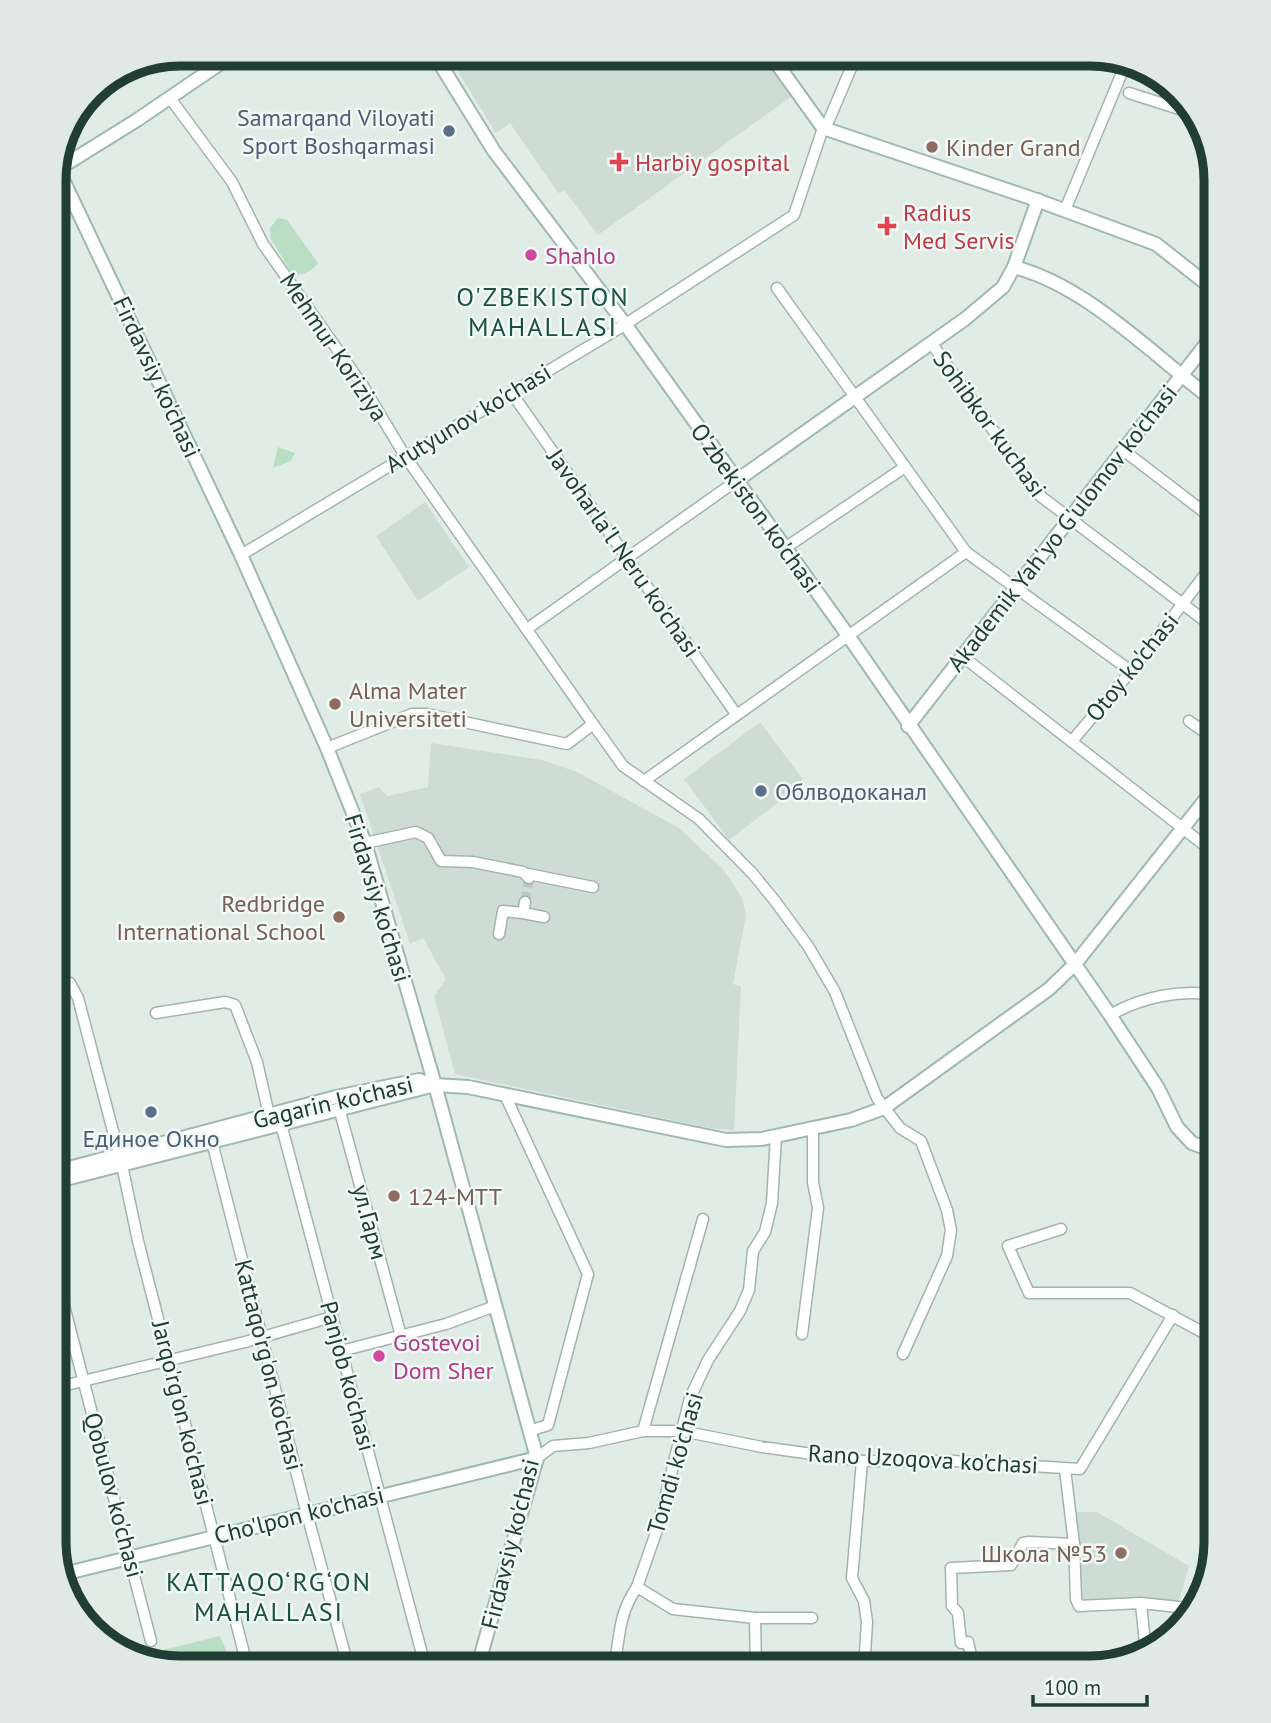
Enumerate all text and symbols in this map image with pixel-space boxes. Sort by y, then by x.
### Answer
place label: Samarqand Viloyati Sport Boshqarmasi [237,102,435,161]
marker: Samarqand Viloyati Sport Boshqarmasi [441,123,457,139]
place label: Kinder Grand [946,132,1081,163]
marker: Kinder Grand [924,139,940,155]
place label: Harbiy gospital [635,147,790,178]
marker: Harbiy gospital [609,152,629,172]
place label: Radius Med Servis [903,197,1015,256]
marker: Radius Med Servis [877,216,897,236]
place label: Shahlo [545,240,616,271]
marker: Shahlo [523,247,539,263]
street label: Mehmur Koriziya [273,267,395,427]
district label: O'ZBEKISTON MAHALLASI [456,280,630,343]
street label: Firdavsiy ko'chasi [106,291,208,463]
street label: Sohibkor kuchasi [926,345,1054,503]
street label: Arutyunov ko'chasi [379,356,557,480]
street label: Akademik Yah'yo G'ulomov ko'chasi [940,378,1184,678]
street label: O'zbekiston ko'chasi [684,417,828,599]
street label: Javoharla'l Neru ko'chasi [540,442,708,663]
street label: Otoy ko'chasi [1079,606,1185,728]
place label: Alma Mater Universiteti [349,675,467,734]
marker: Alma Mater Universiteti [327,696,343,712]
place label: Облводоканал [775,776,927,807]
marker: Облводоканал [753,783,769,799]
street label: Firdavsiy ko'chasi [338,810,418,986]
place label: Redbridge International School [116,888,325,947]
marker: Redbridge International School [331,909,347,925]
street label: Gagarin ko'chasi [250,1069,416,1135]
marker: Единое Окно [143,1104,159,1120]
place label: Единое Окно [82,1123,220,1154]
street label: ул.Гарм [345,1181,395,1263]
place label: 124-MTT [408,1181,502,1212]
marker: 124-MTT [386,1188,402,1204]
street label: Kattaqo'rg'on ko'chasi [228,1256,310,1474]
street label: Panjob ko'chasi [313,1297,383,1455]
street label: Jarqo'rg'on ko'chasi [145,1316,221,1509]
place label: Gostevoi Dom Sher [393,1327,494,1386]
marker: Gostevoi Dom Sher [371,1348,387,1364]
street label: Tomdi ko'chasi [640,1388,710,1538]
street label: Qobulov ko'chasi [77,1409,151,1581]
street label: Rano Uzoqova ko'chasi [807,1437,1039,1481]
street label: Firdavsiy ko'chasi [474,1456,546,1632]
street label: Cho'lpon ko'chasi [211,1479,387,1551]
place label: Школа №53 [981,1538,1107,1569]
marker: Школа №53 [1113,1545,1129,1561]
district label: KATTAQO‘RG‘ON MAHALLASI [166,1565,372,1628]
scale bar [1033,1664,1147,1708]
text: 100 m [1044,1674,1101,1701]

